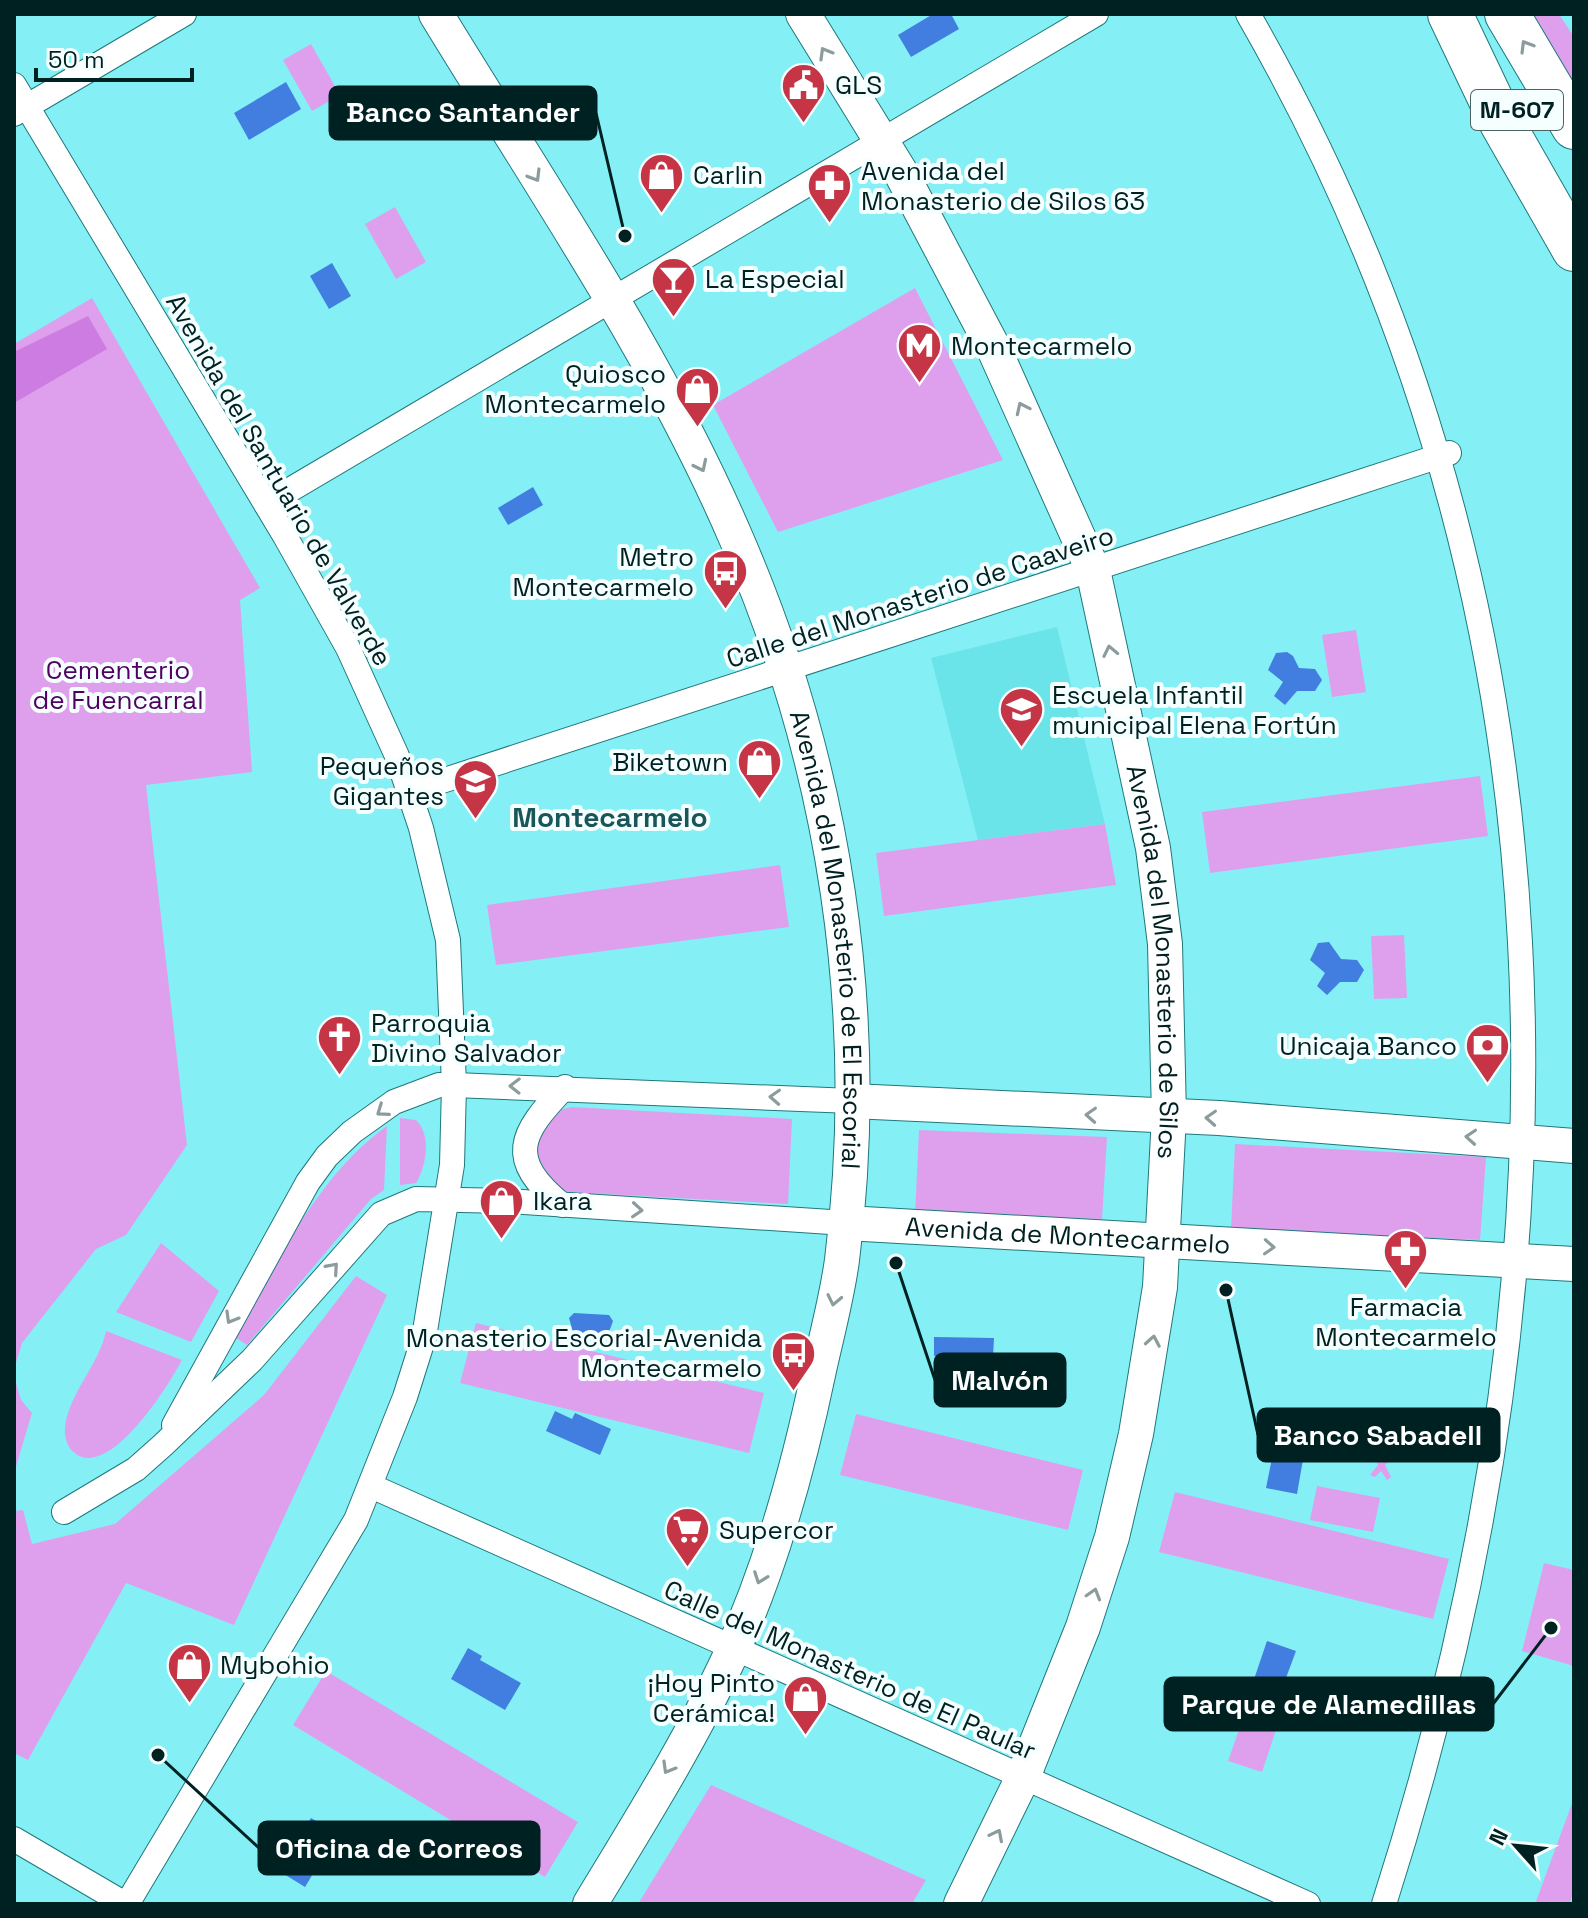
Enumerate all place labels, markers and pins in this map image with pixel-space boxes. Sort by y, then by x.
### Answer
public building icon: GLS [780,61,828,124]
place label: GLS [835,68,882,102]
callout: Banco Santander [330,87,596,139]
shop icon: Carlin [638,151,686,214]
place label: Avenida del Monasterio de Silos 63 [861,154,1145,218]
place label: Carlin [693,158,763,192]
pharmacy icon: Avenida del Monasterio de Silos 63 [806,162,854,225]
bar icon: La Especial [650,255,698,318]
place label: La Especial [705,262,845,296]
metro station icon: Montecarmelo [896,322,944,385]
place label: Montecarmelo [951,329,1133,363]
place label: Quiosco Montecarmelo [484,357,666,421]
shop icon: Quiosco Montecarmelo [673,365,721,428]
place label: Metro Montecarmelo [512,540,694,604]
bus stop icon: Metro Montecarmelo [701,548,749,611]
place label: Escuela Infantil municipal Elena Fortún [1052,678,1337,742]
school or university icon: Escuela Infantil municipal Elena Fortún [997,686,1045,749]
shop icon: Biketown [735,738,783,801]
place label: Biketown [612,745,728,779]
place label: Pequeños Gigantes [320,749,444,813]
school or university icon: Pequeños Gigantes [451,757,499,820]
place label: Parroquia Divino Salvador [371,1006,562,1070]
church icon: Parroquia Divino Salvador [316,1014,364,1077]
bank icon: Unicaja Banco [1464,1022,1512,1085]
place label: Unicaja Banco [1279,1029,1457,1063]
shop icon: Ikara [478,1177,526,1240]
place label: Ikara [533,1184,592,1218]
pharmacy icon: Farmacia Montecarmelo [1382,1228,1430,1291]
place label: Farmacia Montecarmelo [1315,1290,1497,1354]
place label: Monasterio Escorial-Avenida Montecarmelo [406,1321,762,1385]
bus stop icon: Monasterio Escorial-Avenida Montecarmelo [769,1329,817,1392]
callout: Malvón [935,1354,1065,1406]
callout: Banco Sabadell [1258,1409,1499,1461]
supermarket icon: Supercor [664,1506,712,1569]
place label: Supercor [719,1513,834,1547]
shop icon: Mybohio [165,1641,213,1704]
place label: Mybohio [220,1648,330,1682]
place label: ¡Hoy Pinto Cerámica! [648,1666,775,1730]
shop icon: ¡Hoy Pinto Cerámica! [782,1674,830,1737]
callout: Parque de Alamedillas [1165,1678,1493,1730]
callout: Oficina de Correos [259,1822,539,1874]

